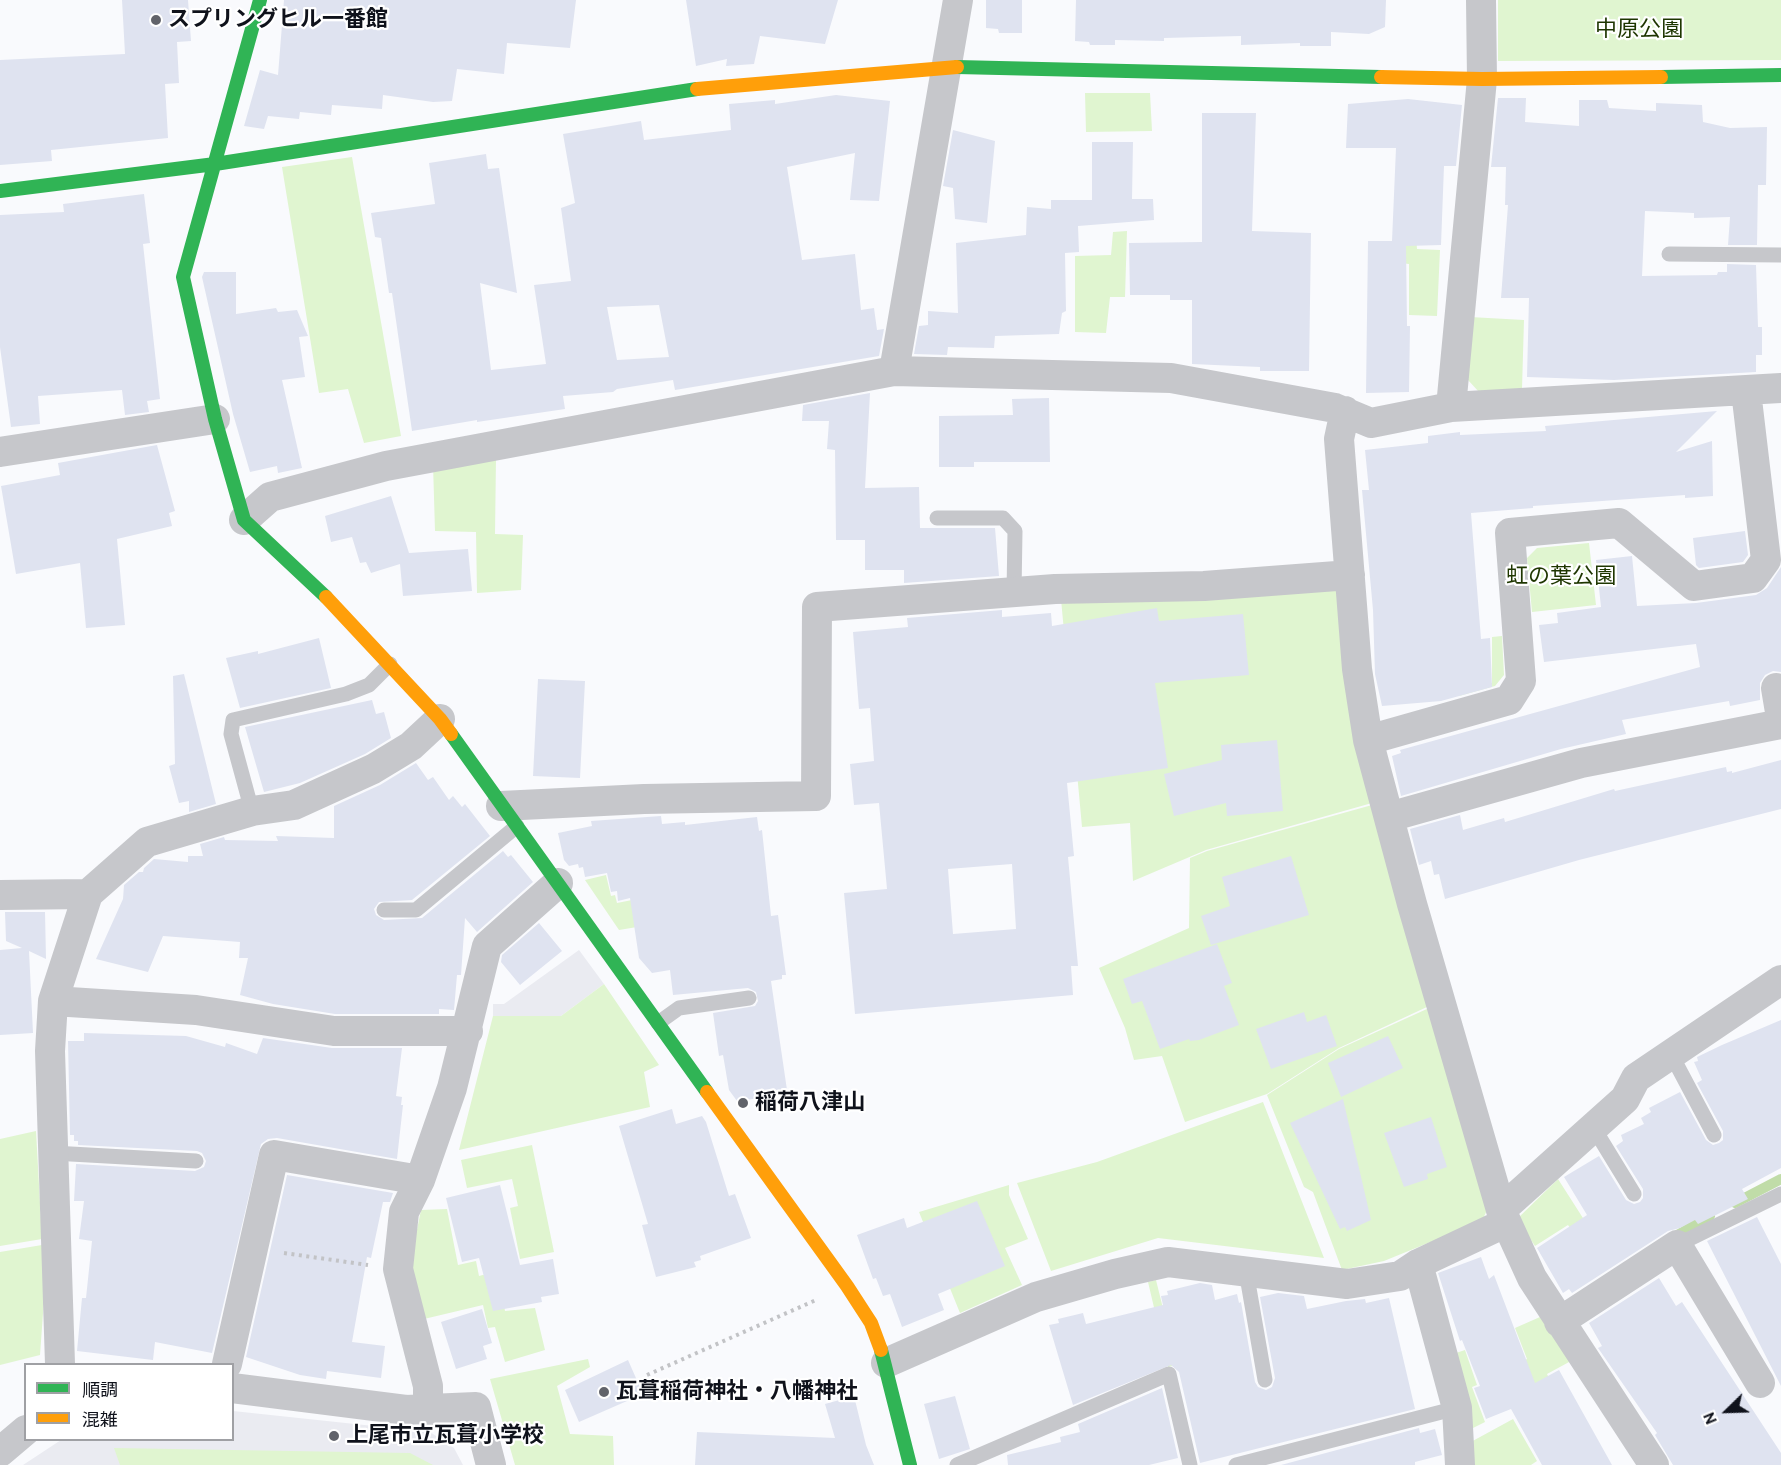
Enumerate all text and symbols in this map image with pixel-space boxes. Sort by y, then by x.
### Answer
place label: スプリングヒル一番館 [168,7,388,33]
marker: スプリングヒル一番館 [149,13,163,27]
park label: 中原公園 [1595,17,1683,43]
park label: 虹の葉公園 [1506,564,1616,590]
place label: 稲荷八津山 [755,1090,865,1116]
marker: 稲荷八津山 [736,1096,750,1110]
legend [24,1363,234,1441]
text: 順調 [82,1379,118,1401]
place label: 瓦葺稲荷神社・八幡神社 [616,1379,858,1405]
north arrow [1697,1381,1757,1441]
marker: 瓦葺稲荷神社・八幡神社 [597,1385,611,1399]
text: 混雑 [82,1409,118,1431]
text: N [1699,1409,1721,1427]
place label: 上尾市立瓦葺小学校 [346,1423,544,1449]
marker: 上尾市立瓦葺小学校 [327,1429,341,1443]

